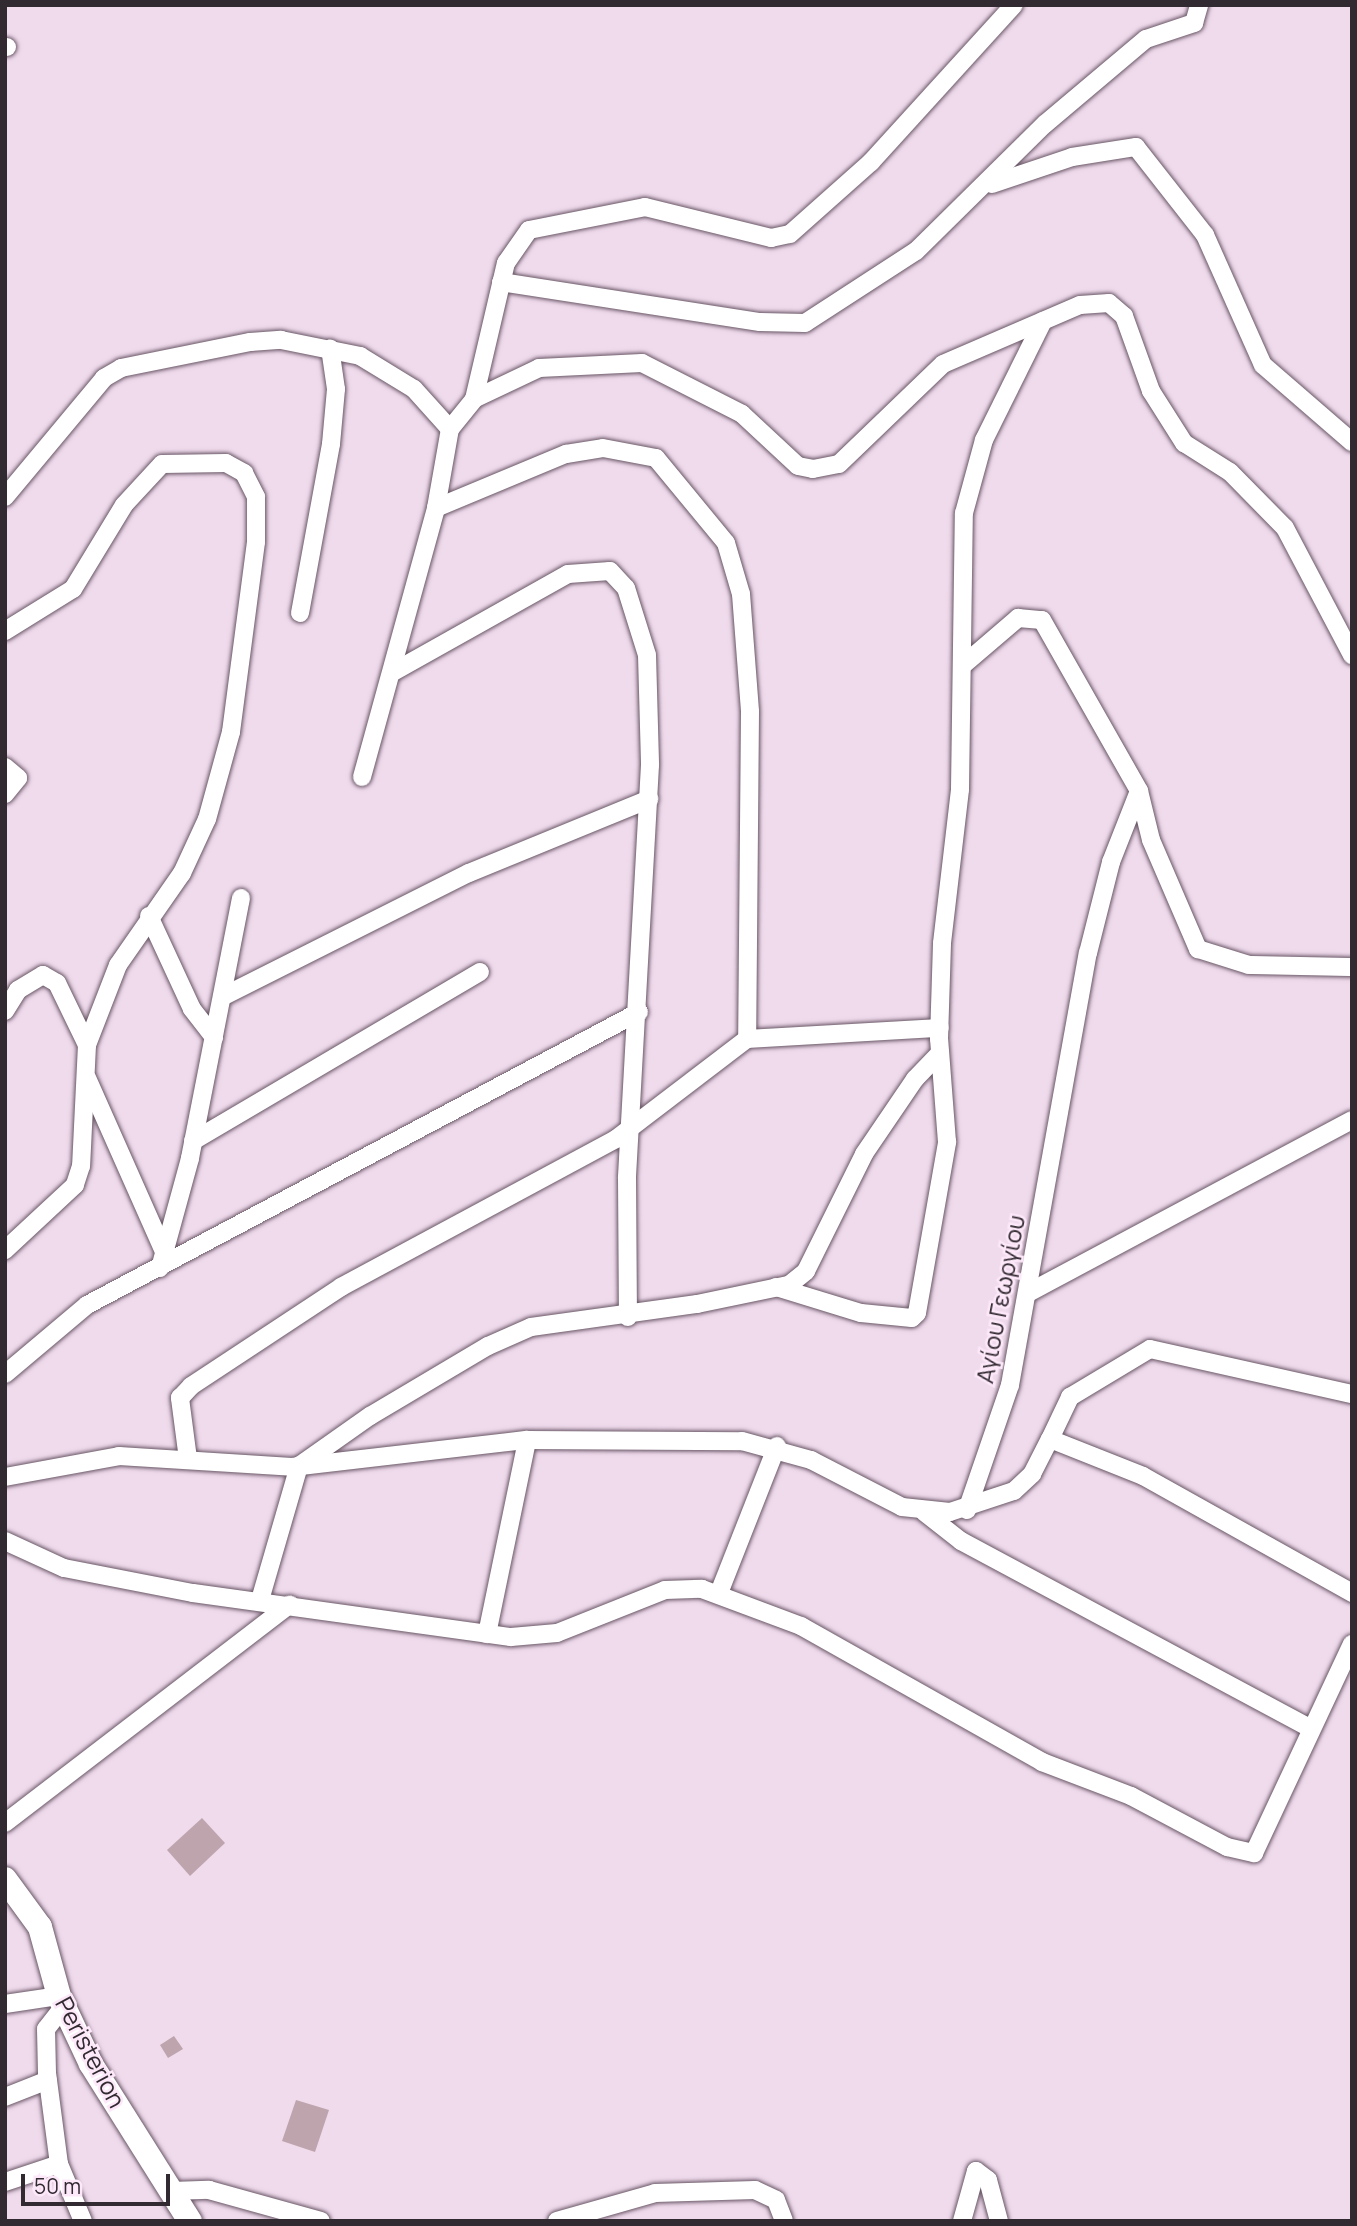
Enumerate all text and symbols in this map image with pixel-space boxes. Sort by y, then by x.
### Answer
street label: Αγίου Γεωργίου [970,1212,1030,1386]
street label: Peristerion [50,1992,132,2112]
scale bar [24,2160,173,2204]
text: 50 m [34,2172,81,2200]

